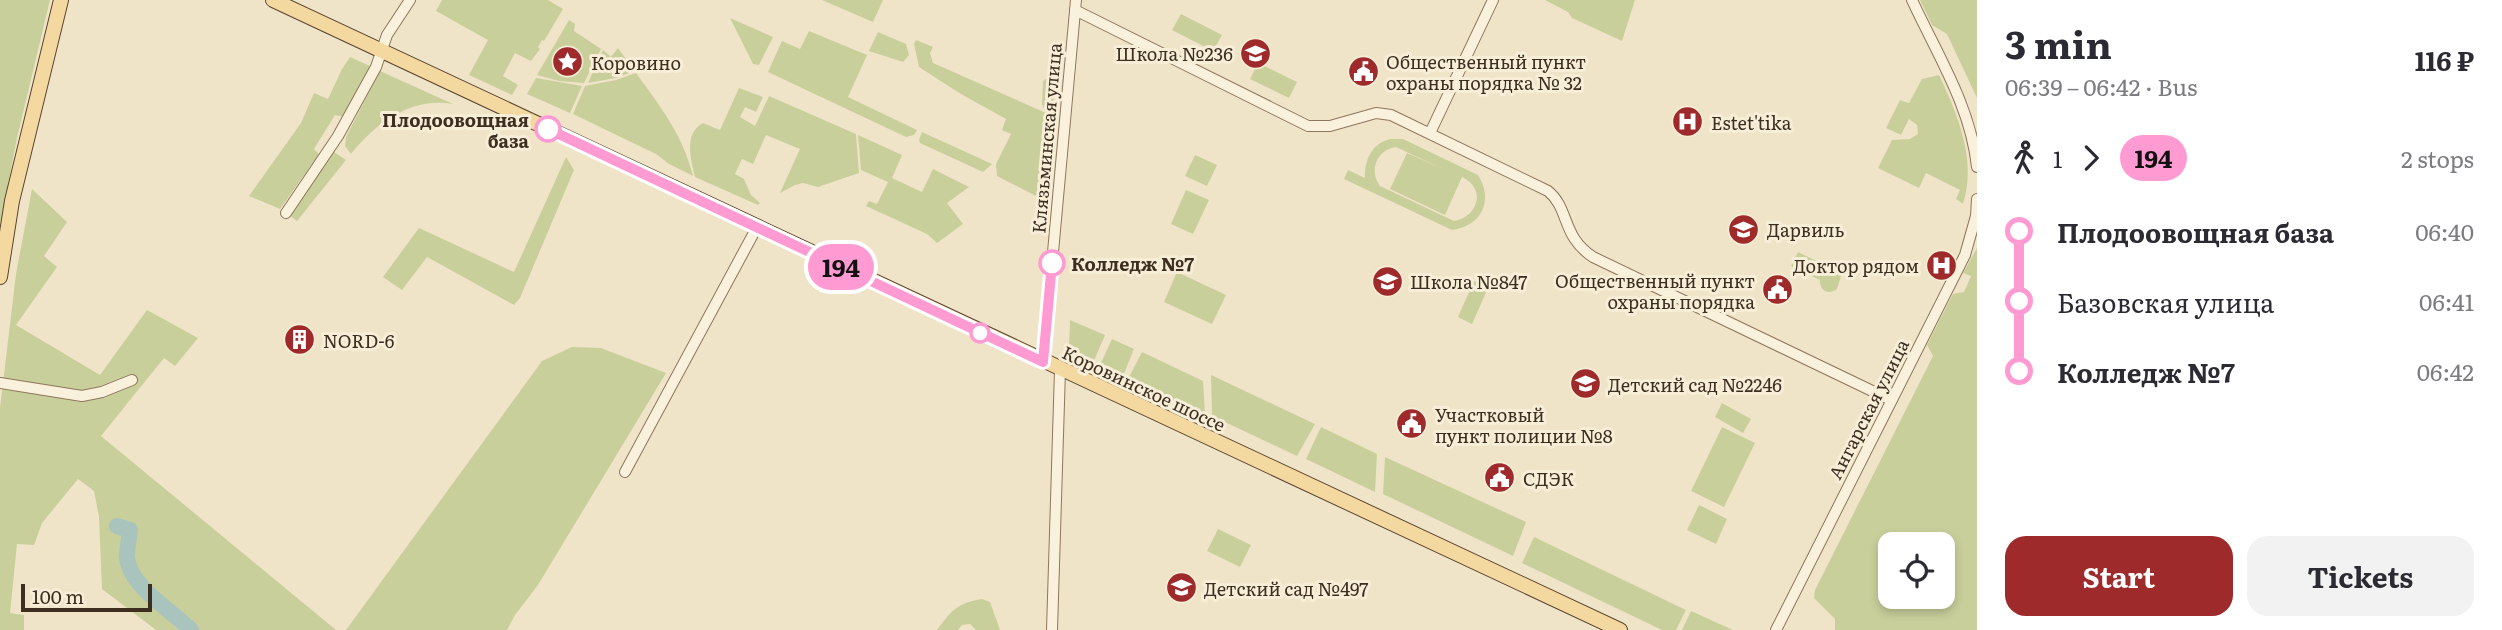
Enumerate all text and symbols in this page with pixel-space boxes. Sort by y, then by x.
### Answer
text: 3 min [2005,14,2112,71]
school or university icon: Школа №236 [1239,36,1273,70]
place label: Школа №236 [1116,40,1233,67]
text: 116 ₽ [2415,40,2474,79]
street label: Клязьминская улица [1024,41,1068,234]
place icon: Коровино [551,45,585,79]
place label: Общественный пункт охраны порядка № 32 [1386,48,1586,96]
place label: Коровино [591,49,681,76]
public building icon: Общественный пункт охраны порядка № 32 [1346,54,1380,88]
text: 06:39 – 06:42 · Bus [2005,69,2197,103]
hospital icon: Estet'tika [1671,105,1705,139]
place label: Плодоовощная база [382,106,530,154]
place label: Estet'tika [1711,109,1792,136]
marker: Плодоовощная база [535,116,561,142]
icon: walk [2005,139,2043,177]
icon: forward [2072,139,2110,177]
text: 194 [2134,140,2173,175]
text: 1 [2053,141,2062,175]
text: 2 stops [2401,141,2474,175]
school or university icon: Дарвиль [1727,212,1761,246]
text: Плодоовощная база [2057,212,2334,251]
text: 06:40 [2415,214,2474,248]
place label: Дарвиль [1767,216,1844,243]
line badge: 194 [801,244,881,290]
hospital icon: Доктор рядом [1925,248,1959,282]
text: 194 [822,249,860,284]
marker: Колледж №7 [1039,250,1065,276]
place label: Колледж №7 [1071,250,1194,277]
place label: Доктор рядом [1793,252,1919,279]
school or university icon: Школа №847 [1370,264,1404,298]
place label: Общественный пункт охраны порядка [1555,267,1755,315]
place label: Школа №847 [1410,268,1527,295]
public building icon: Общественный пункт охраны порядка [1761,273,1795,307]
text: Базовская улица [2057,282,2274,321]
text: 06:41 [2419,284,2474,318]
building icon: NORD-6 [283,323,317,357]
unlabelled marker [970,323,990,343]
place label: NORD-6 [323,327,395,354]
street label: Ангарская улица [1821,334,1915,484]
street label: Коровинское шоссе [1058,338,1230,438]
text: Колледж №7 [2057,352,2235,391]
text: 06:42 [2417,354,2474,388]
school or university icon: Детский сад №2246 [1568,367,1602,401]
place label: Детский сад №2246 [1608,371,1782,398]
place label: Участковый пункт полиции №8 [1435,401,1613,449]
public building icon: Участковый пункт полиции №8 [1395,407,1429,441]
public building icon: СДЭК [1483,461,1517,495]
place label: СДЭК [1523,465,1574,492]
map controls [1878,532,1955,609]
button: locate [1878,532,1955,609]
button: Start [2005,536,2233,616]
button: Tickets [2247,536,2474,616]
school or university icon: Детский сад №497 [1164,571,1198,605]
place label: Детский сад №497 [1204,575,1368,602]
scale bar [21,581,152,613]
text: 100 m [32,582,84,610]

